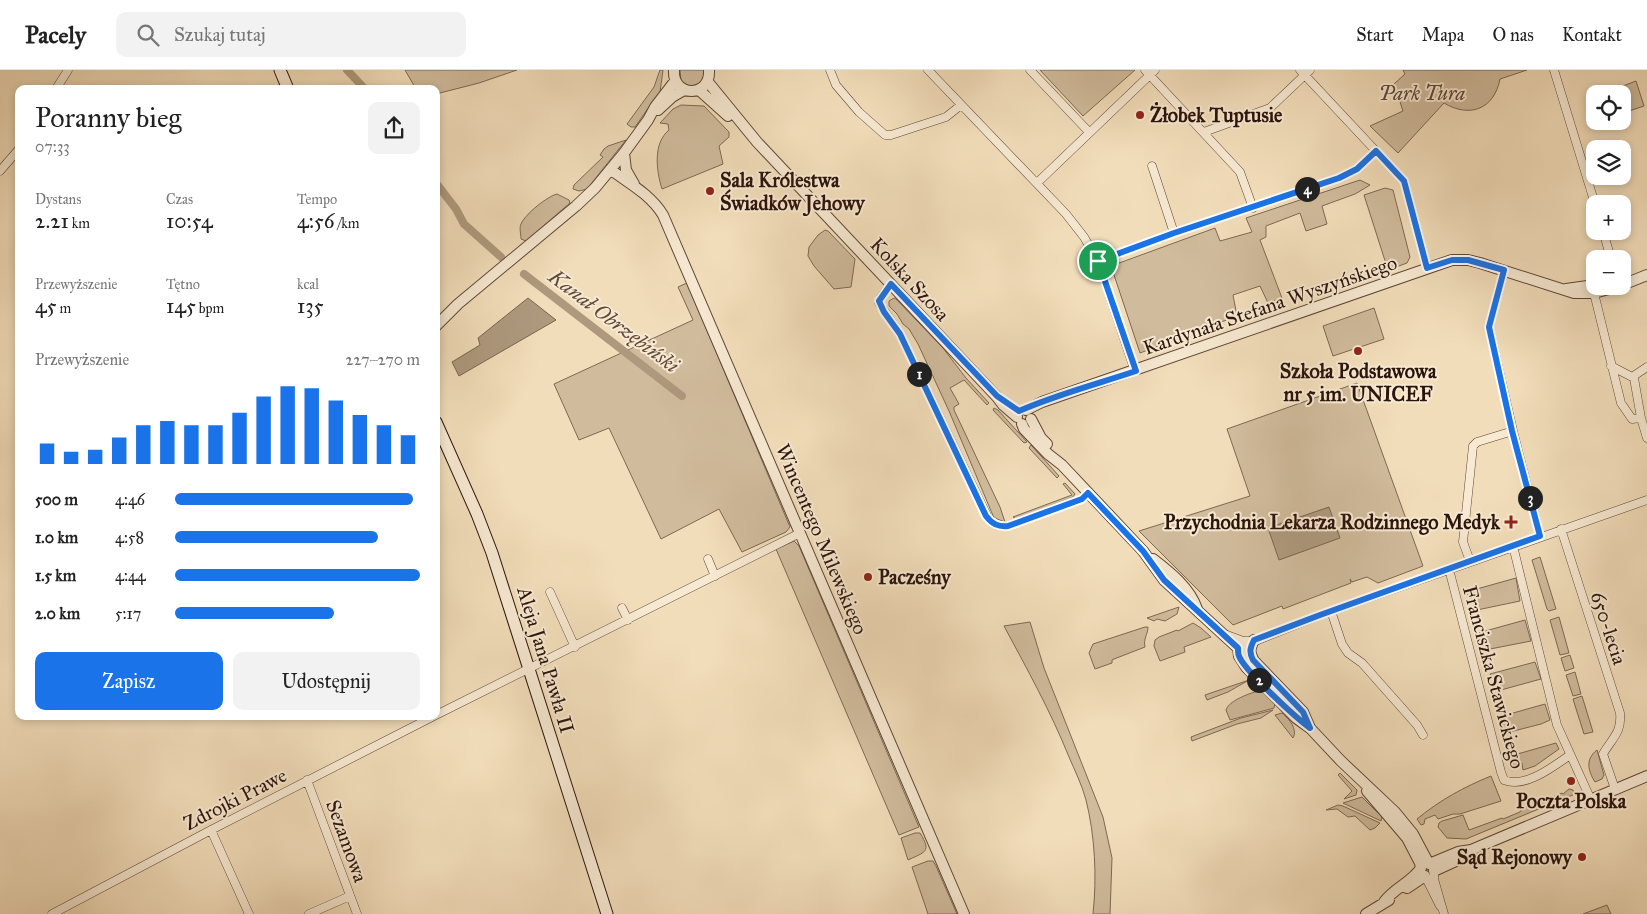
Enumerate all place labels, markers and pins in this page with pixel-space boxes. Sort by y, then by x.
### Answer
place label: Żłobek Tuptusie [1150,101,1283,128]
marker: Żłobek Tuptusie [1134,109,1146,121]
place label: Sala Królestwa Świadków Jehowy [720,168,866,217]
pin: 4 [1294,176,1320,202]
marker: Sala Królestwa Świadków Jehowy [704,185,716,197]
pin [1077,240,1119,282]
marker: Szkoła Podstawowa nr 5 im. UNICEF [1352,345,1364,357]
place label: Szkoła Podstawowa nr 5 im. UNICEF [1280,359,1437,406]
pin: 1 [906,362,932,386]
pin: 3 [1518,486,1542,510]
place label: Przychodnia Lekarza Rodzinnego Medyk [1164,510,1501,535]
marker: Przychodnia Lekarza Rodzinnego Medyk [1504,515,1518,529]
place label: Pacześny [878,565,952,590]
marker: Pacześny [862,571,874,583]
pin: 2 [1246,668,1272,692]
marker: Poczta Polska [1565,775,1577,787]
place label: Poczta Polska [1516,789,1627,813]
place label: Sąd Rejonowy [1457,845,1574,870]
marker: Sąd Rejonowy [1576,851,1588,863]

